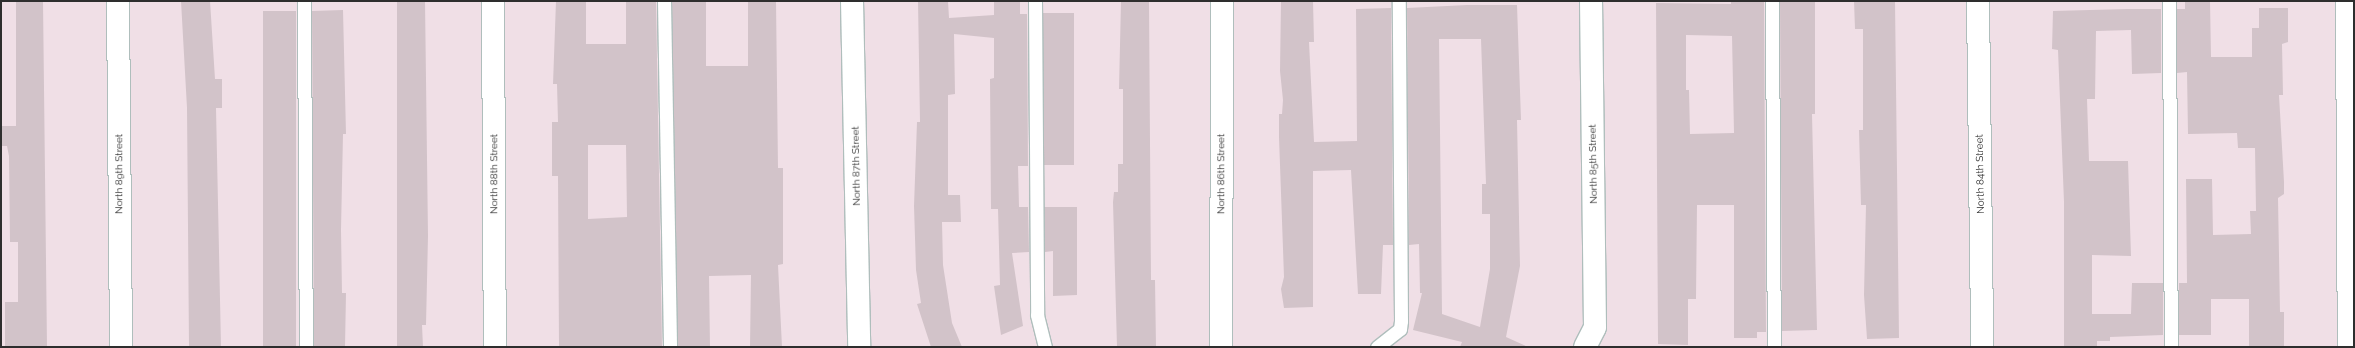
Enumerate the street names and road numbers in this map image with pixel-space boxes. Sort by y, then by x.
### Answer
street label: North 85th Street [1586,124,1600,204]
street label: North 87th Street [849,126,863,206]
street label: North 89th Street [113,134,125,214]
street label: North 88th Street [488,134,500,214]
street label: North 86th Street [1215,134,1227,214]
street label: North 84th Street [1973,134,1987,214]

